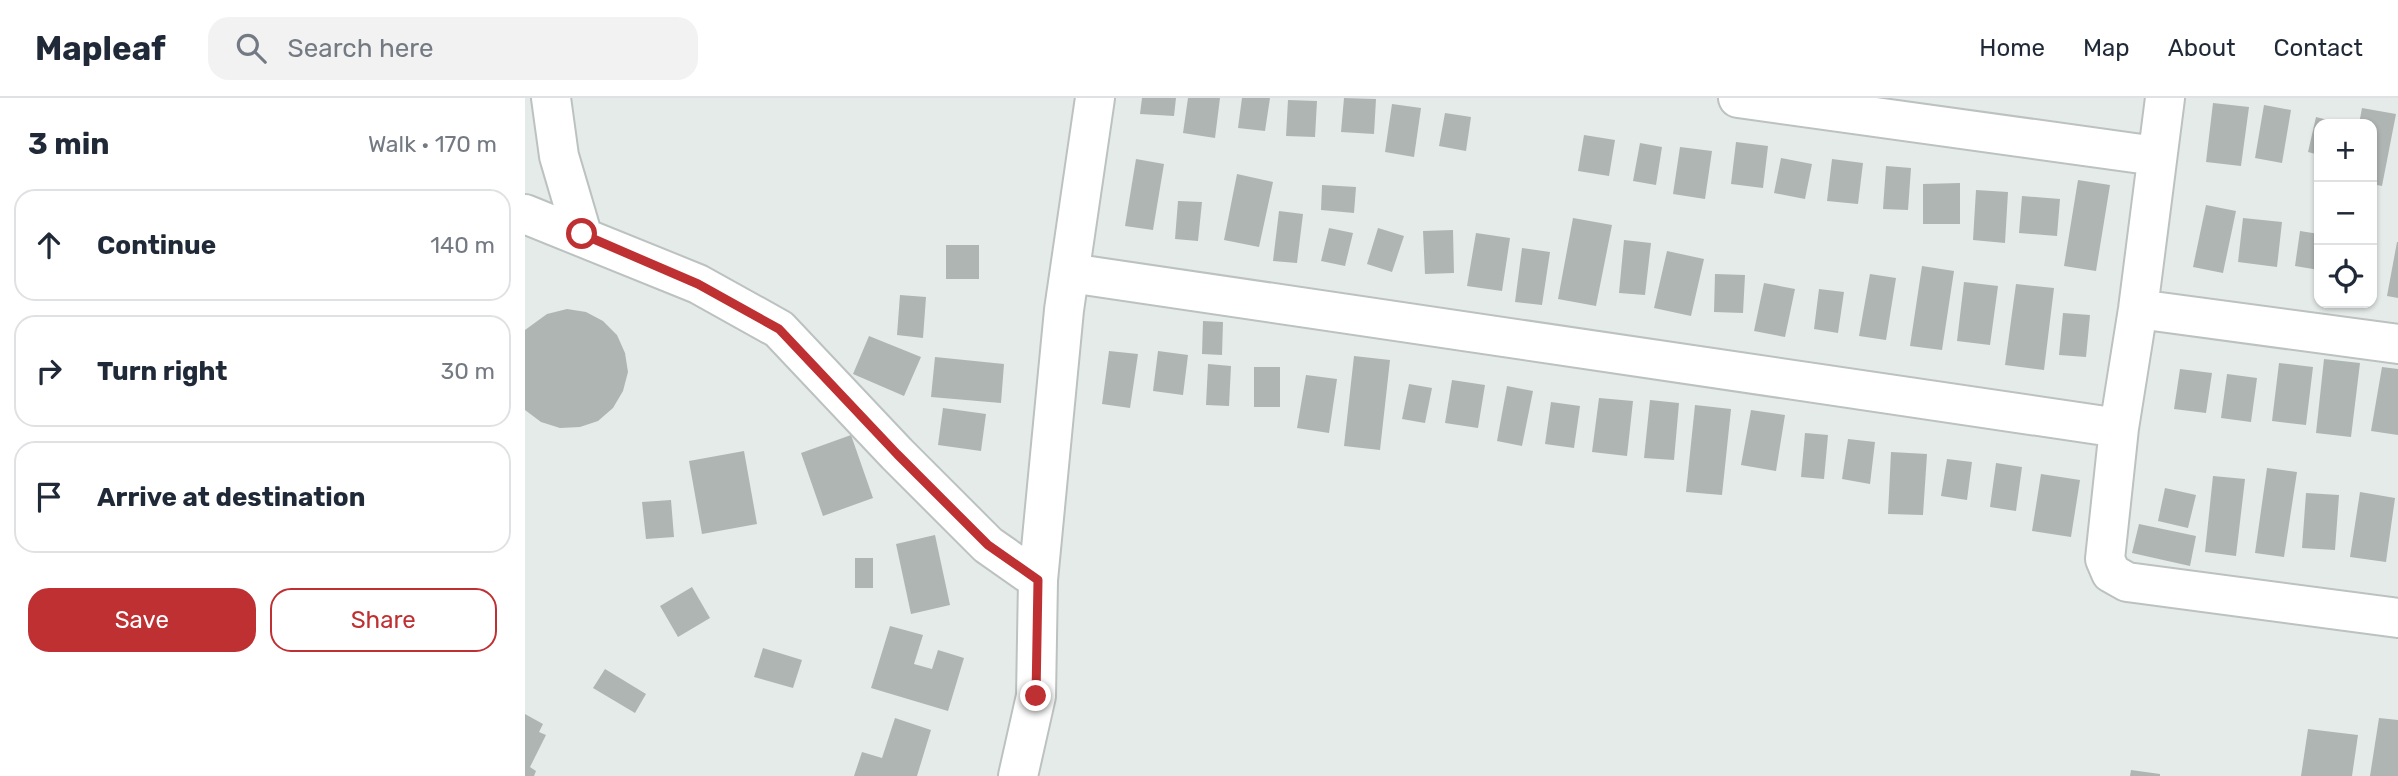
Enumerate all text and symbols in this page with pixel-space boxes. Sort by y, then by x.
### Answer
search box [208,17,698,80]
text: Mapleaf [35,29,166,68]
icon: search [232,29,270,67]
text: Search here [288,33,433,64]
text: Home [1979,34,2045,62]
text: Map [2083,34,2130,62]
text: About [2168,34,2236,62]
text: Contact [2274,34,2363,62]
map controls [2314,119,2377,308]
button: + [2314,119,2377,182]
text: 3 min [28,126,110,162]
text: Walk · 170 m [368,130,497,158]
button: − [2314,182,2377,245]
route start [566,218,597,249]
icon: ahead [30,226,68,264]
text: Continue [97,230,216,261]
text: 140 m [430,231,495,259]
button: locate [2314,245,2377,308]
icon: right [30,352,68,390]
text: Turn right [97,356,227,387]
text: 30 m [440,357,495,385]
icon: arrive [30,478,68,516]
text: Arrive at destination [97,482,365,513]
button: Save [28,588,256,652]
button: Share [270,588,497,652]
route end [1020,680,1051,711]

